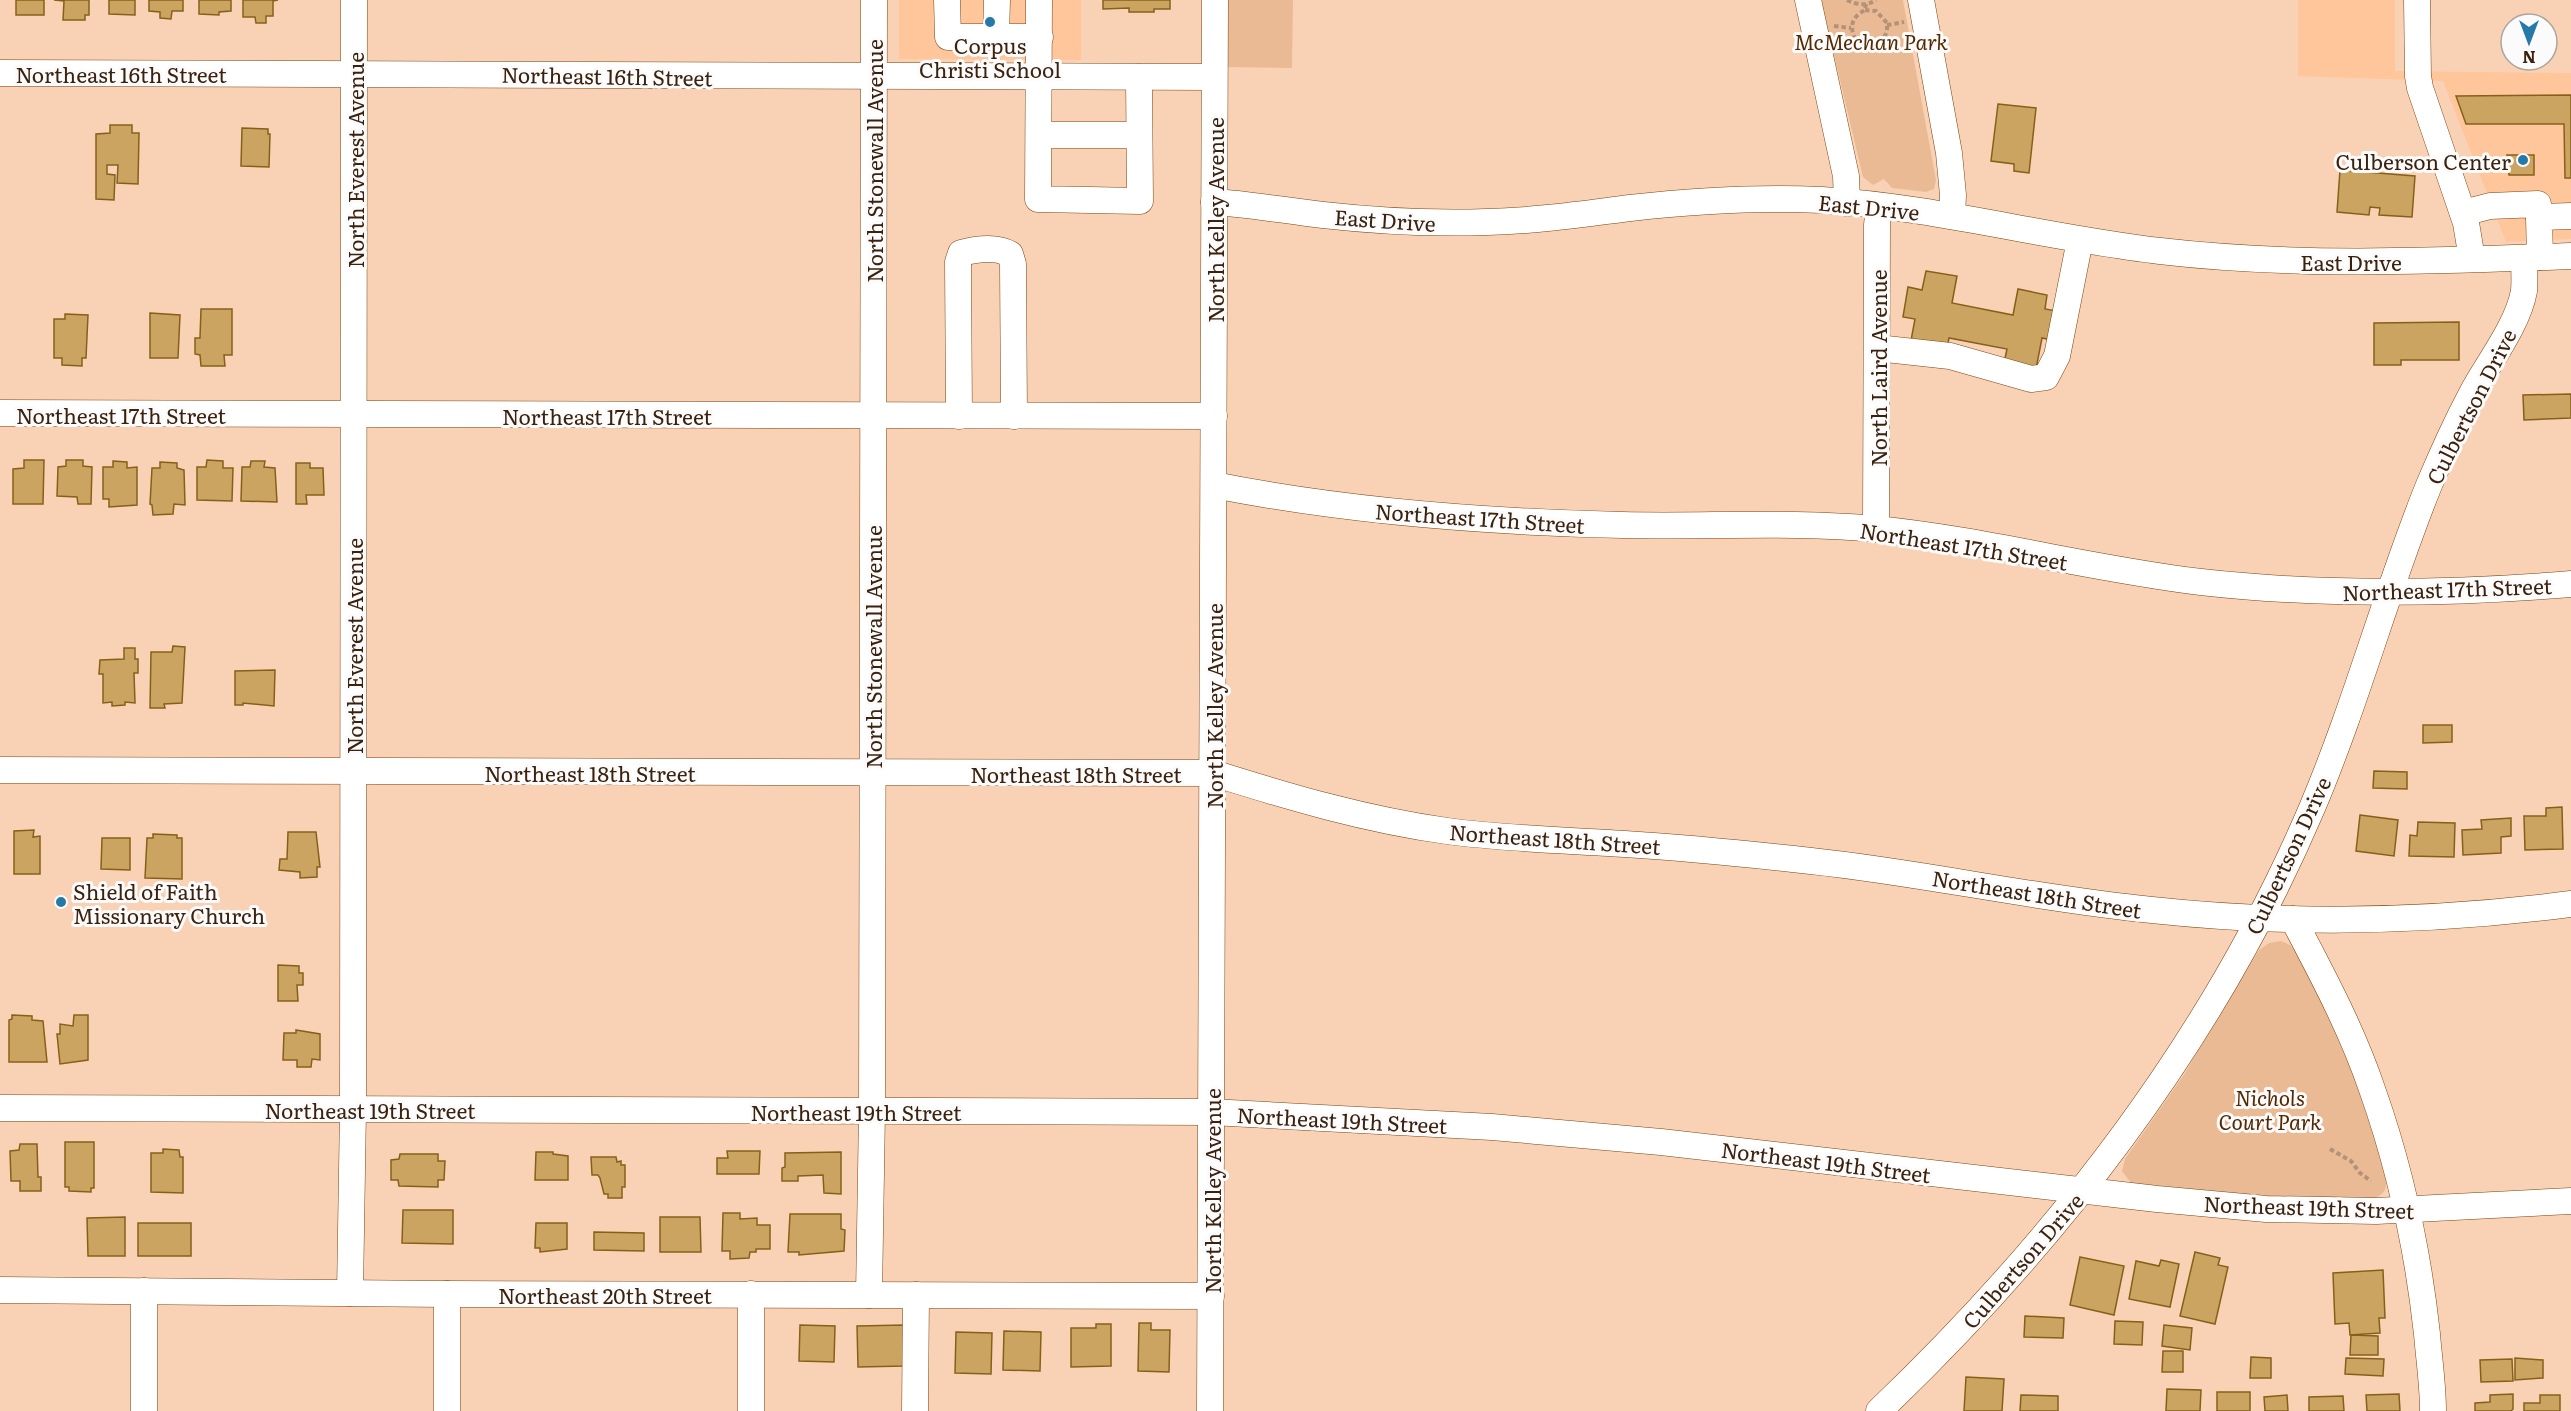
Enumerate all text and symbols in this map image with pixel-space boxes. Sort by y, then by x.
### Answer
north arrow [2499,12,2559,72]
marker: Corpus Christi School [983,15,997,29]
park label: McMechan Park [1794,25,1948,56]
place label: Corpus Christi School [919,29,1061,84]
street label: North Stonewall Avenue [858,39,889,283]
text: N [2522,46,2536,70]
street label: North Everest Avenue [339,52,370,268]
street label: Northeast 16th Street [15,58,227,89]
street label: Northeast 16th Street [501,58,713,92]
street label: North Kelley Avenue [1199,117,1230,323]
place label: Culberson Center [2336,145,2511,176]
marker: Culberson Center [2516,153,2530,167]
street label: East Drive [1817,185,1921,227]
street label: East Drive [1333,200,1437,238]
street label: East Drive [2300,246,2402,277]
street label: North Laird Avenue [1862,269,1893,467]
street label: Culbertson Drive [2417,323,2523,489]
street label: Northeast 17th Street [16,399,227,430]
street label: Northeast 17th Street [502,400,713,431]
street label: Northeast 17th Street [1374,494,1586,540]
street label: Northeast 17th Street [1858,513,2071,577]
street label: North Stonewall Avenue [857,525,888,769]
street label: North Everest Avenue [338,538,369,754]
street label: Northeast 17th Street [2342,569,2553,607]
street label: North Kelley Avenue [1198,603,1229,809]
street label: Northeast 18th Street [484,757,696,788]
street label: Northeast 18th Street [970,758,1182,789]
street label: Culbertson Drive [2237,771,2337,939]
street label: Northeast 18th Street [1448,815,1662,861]
street label: Northeast 18th Street [1930,861,2144,925]
place label: Shield of Faith Missionary Church [73,875,265,930]
marker: Shield of Faith Missionary Church [54,895,68,909]
park label: Nichols Court Park [2218,1081,2322,1136]
street label: North Kelley Avenue [1196,1088,1227,1294]
street label: Northeast 19th Street [265,1094,476,1125]
street label: Northeast 19th Street [751,1096,962,1127]
street label: Northeast 19th Street [1236,1098,1449,1140]
street label: Northeast 19th Street [1719,1133,1933,1189]
street label: Culbertson Drive [1954,1185,2090,1335]
street label: Northeast 19th Street [2203,1187,2415,1225]
street label: Northeast 20th Street [498,1279,713,1310]

